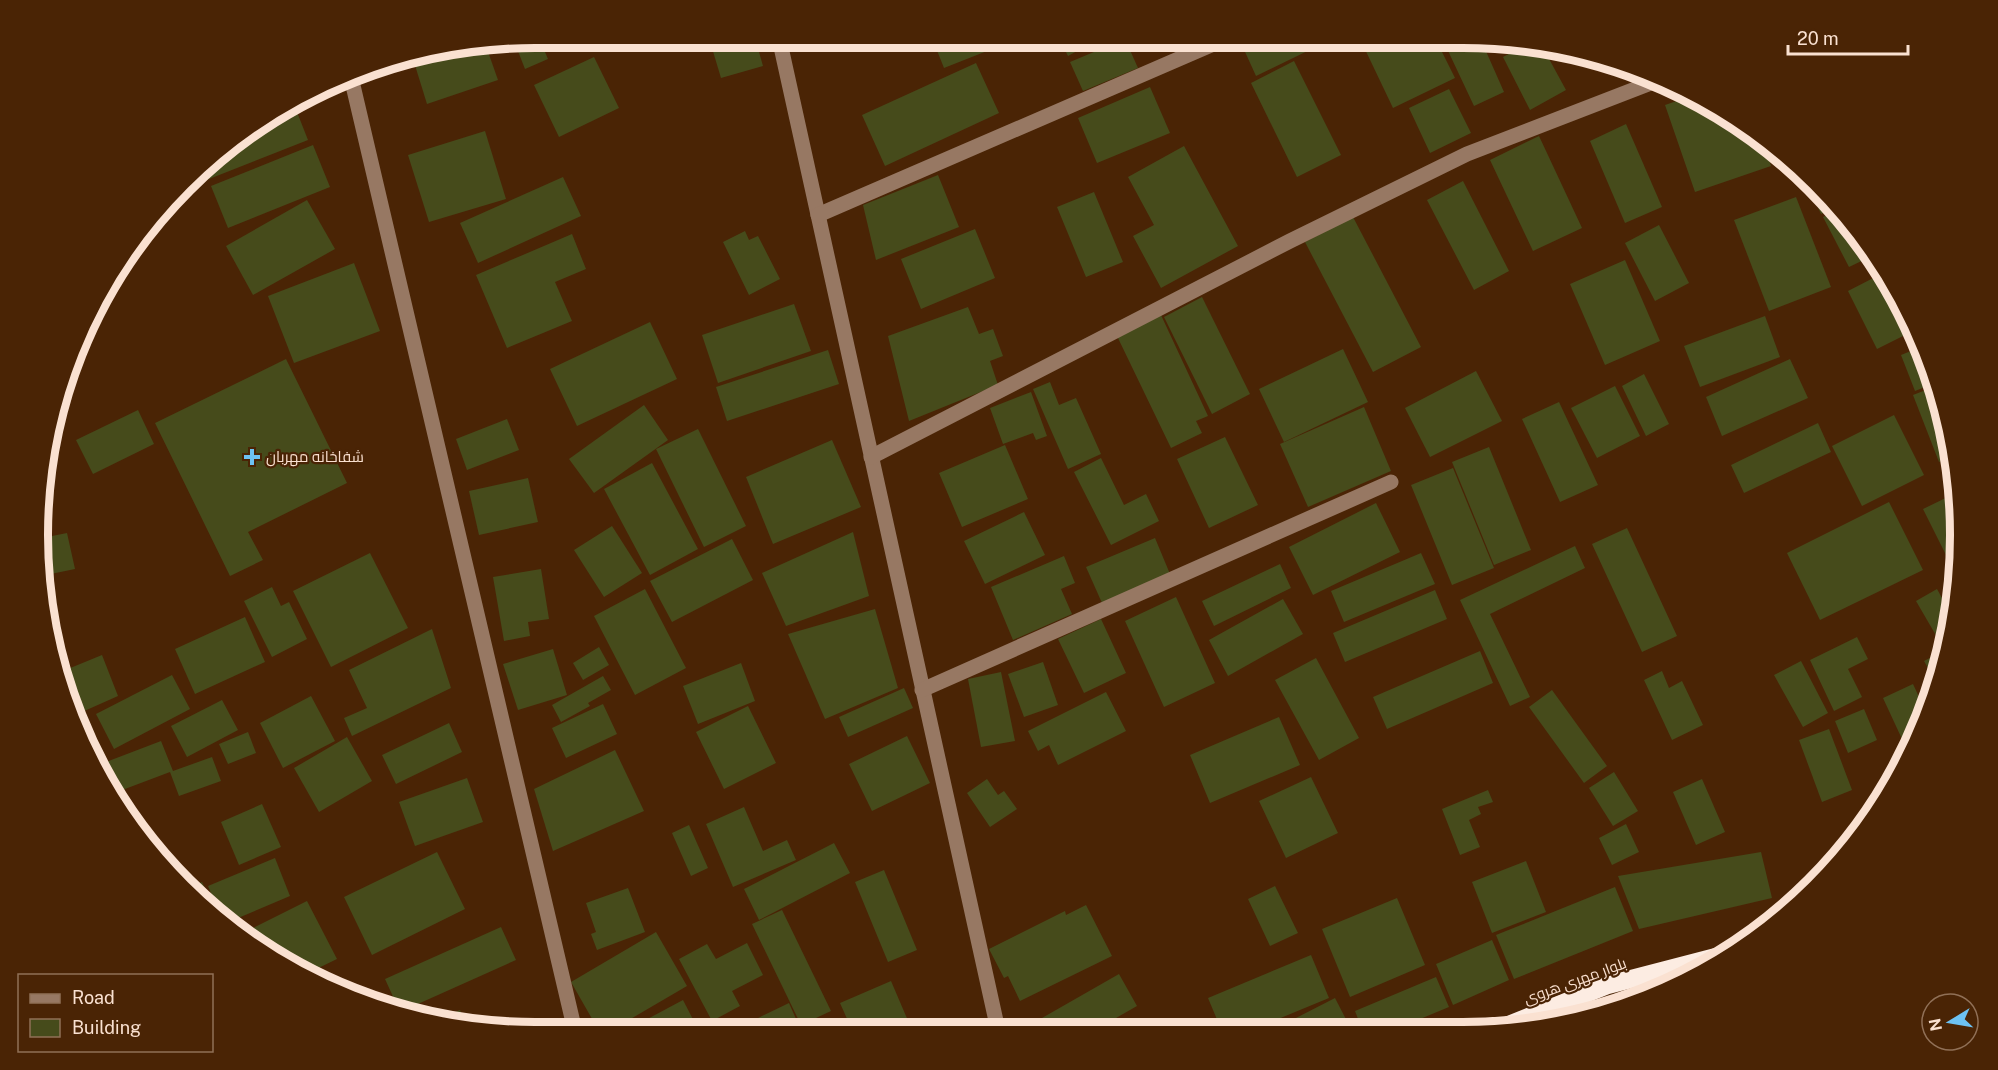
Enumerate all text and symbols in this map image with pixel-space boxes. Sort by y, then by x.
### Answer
scale bar [1788,18,1908,56]
text: 20 m [1797,28,1839,49]
marker: شفاخانه مهربان [243,448,261,466]
place label: شفاخانه مهربان [266,448,364,467]
street label: بلوار مهری هروی [1521,954,1629,1009]
legend [18,974,213,1052]
text: Road [72,987,115,1008]
north arrow [1920,992,1980,1052]
text: Building [72,1017,141,1038]
text: N [1925,1017,1946,1033]

